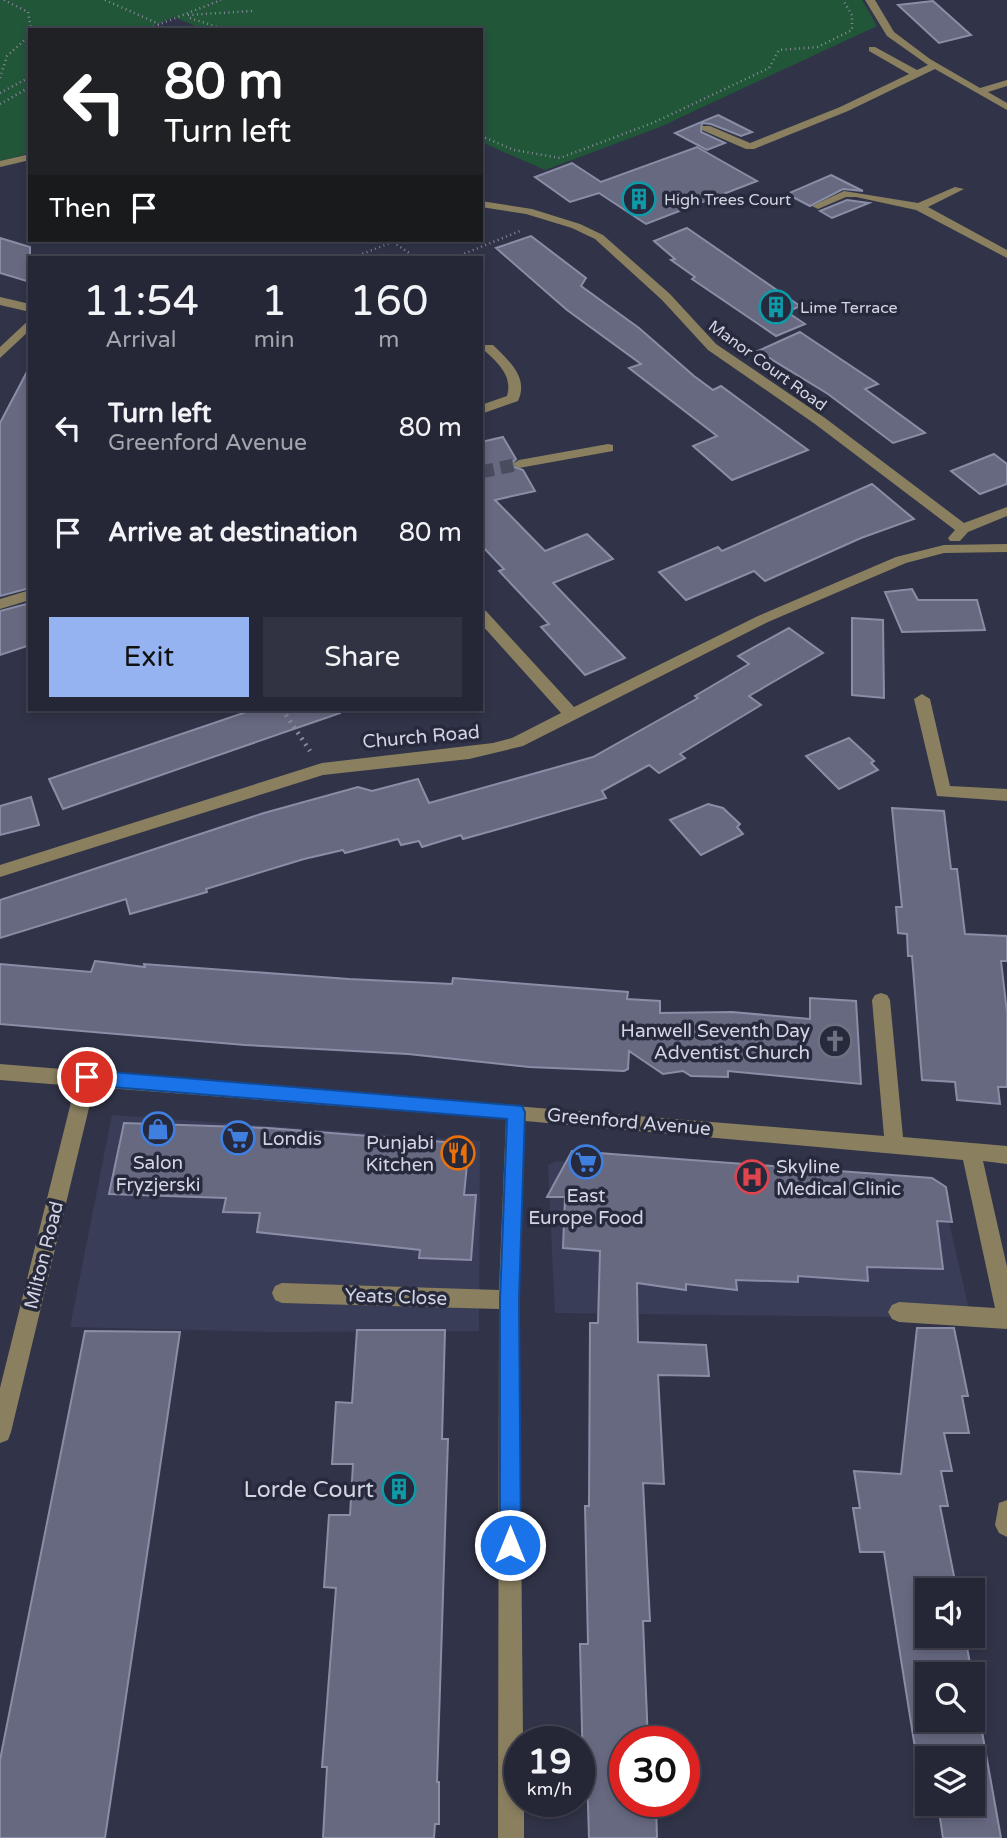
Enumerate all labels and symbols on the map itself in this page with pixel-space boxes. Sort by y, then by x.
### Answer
building icon: High Trees Court [620,180,658,218]
place label: High Trees Court [664,190,791,210]
building icon: Lime Terrace [757,288,795,326]
place label: Lime Terrace [800,298,898,318]
street label: Manor Court Road [704,316,830,415]
street label: Church Road [362,721,481,753]
place label: Hanwell Seventh Day Adventist Church [621,1020,810,1064]
church icon: Hanwell Seventh Day Adventist Church [816,1022,854,1060]
pin [57,1047,117,1107]
street label: Greenford Avenue [546,1104,712,1140]
shop icon: Salon Fryzjerski [139,1110,177,1148]
supermarket icon: Londis [219,1119,257,1157]
place label: Londis [262,1128,322,1150]
place label: Punjabi Kitchen [365,1132,434,1176]
restaurant icon: Punjabi Kitchen [439,1134,477,1172]
supermarket icon: East Europe Food [567,1143,605,1181]
place label: Salon Fryzjerski [115,1152,201,1196]
place label: Skyline Medical Clinic [776,1156,901,1200]
hospital icon: Skyline Medical Clinic [733,1158,771,1196]
place label: East Europe Food [528,1185,644,1229]
street label: Milton Road [20,1199,68,1312]
street label: Yeats Close [344,1284,448,1310]
building icon: Lorde Court [380,1470,418,1508]
place label: Lorde Court [244,1476,374,1504]
position arrow [473,1508,547,1582]
speed limit sign: 30 [609,1726,700,1817]

